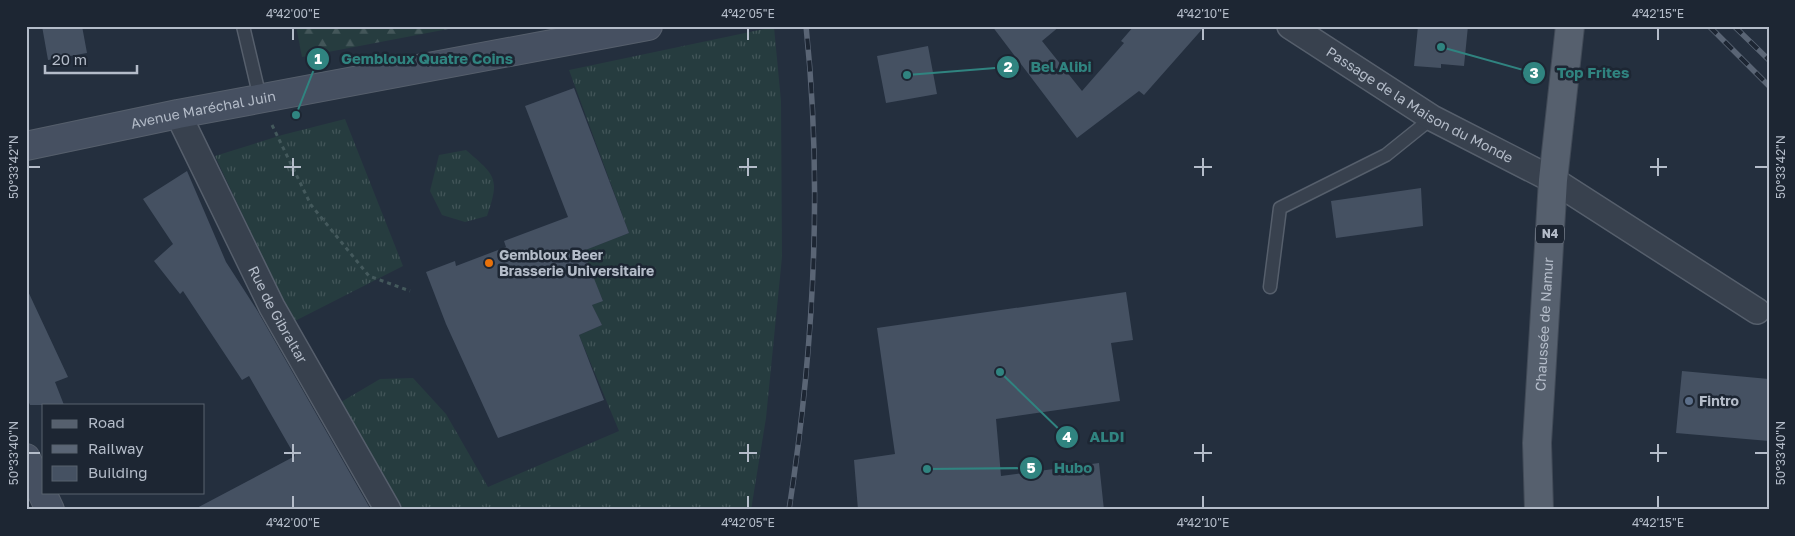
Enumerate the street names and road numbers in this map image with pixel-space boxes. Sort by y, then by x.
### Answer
street label: Passage de la Maison du Monde [1323,43,1516,166]
street label: Avenue Maréchal Juin [129,87,277,132]
road number: N4 [1536,224,1564,243]
street label: Chaussée de Namur [1531,256,1556,392]
street label: Rue de Gibraltar [245,263,312,367]

